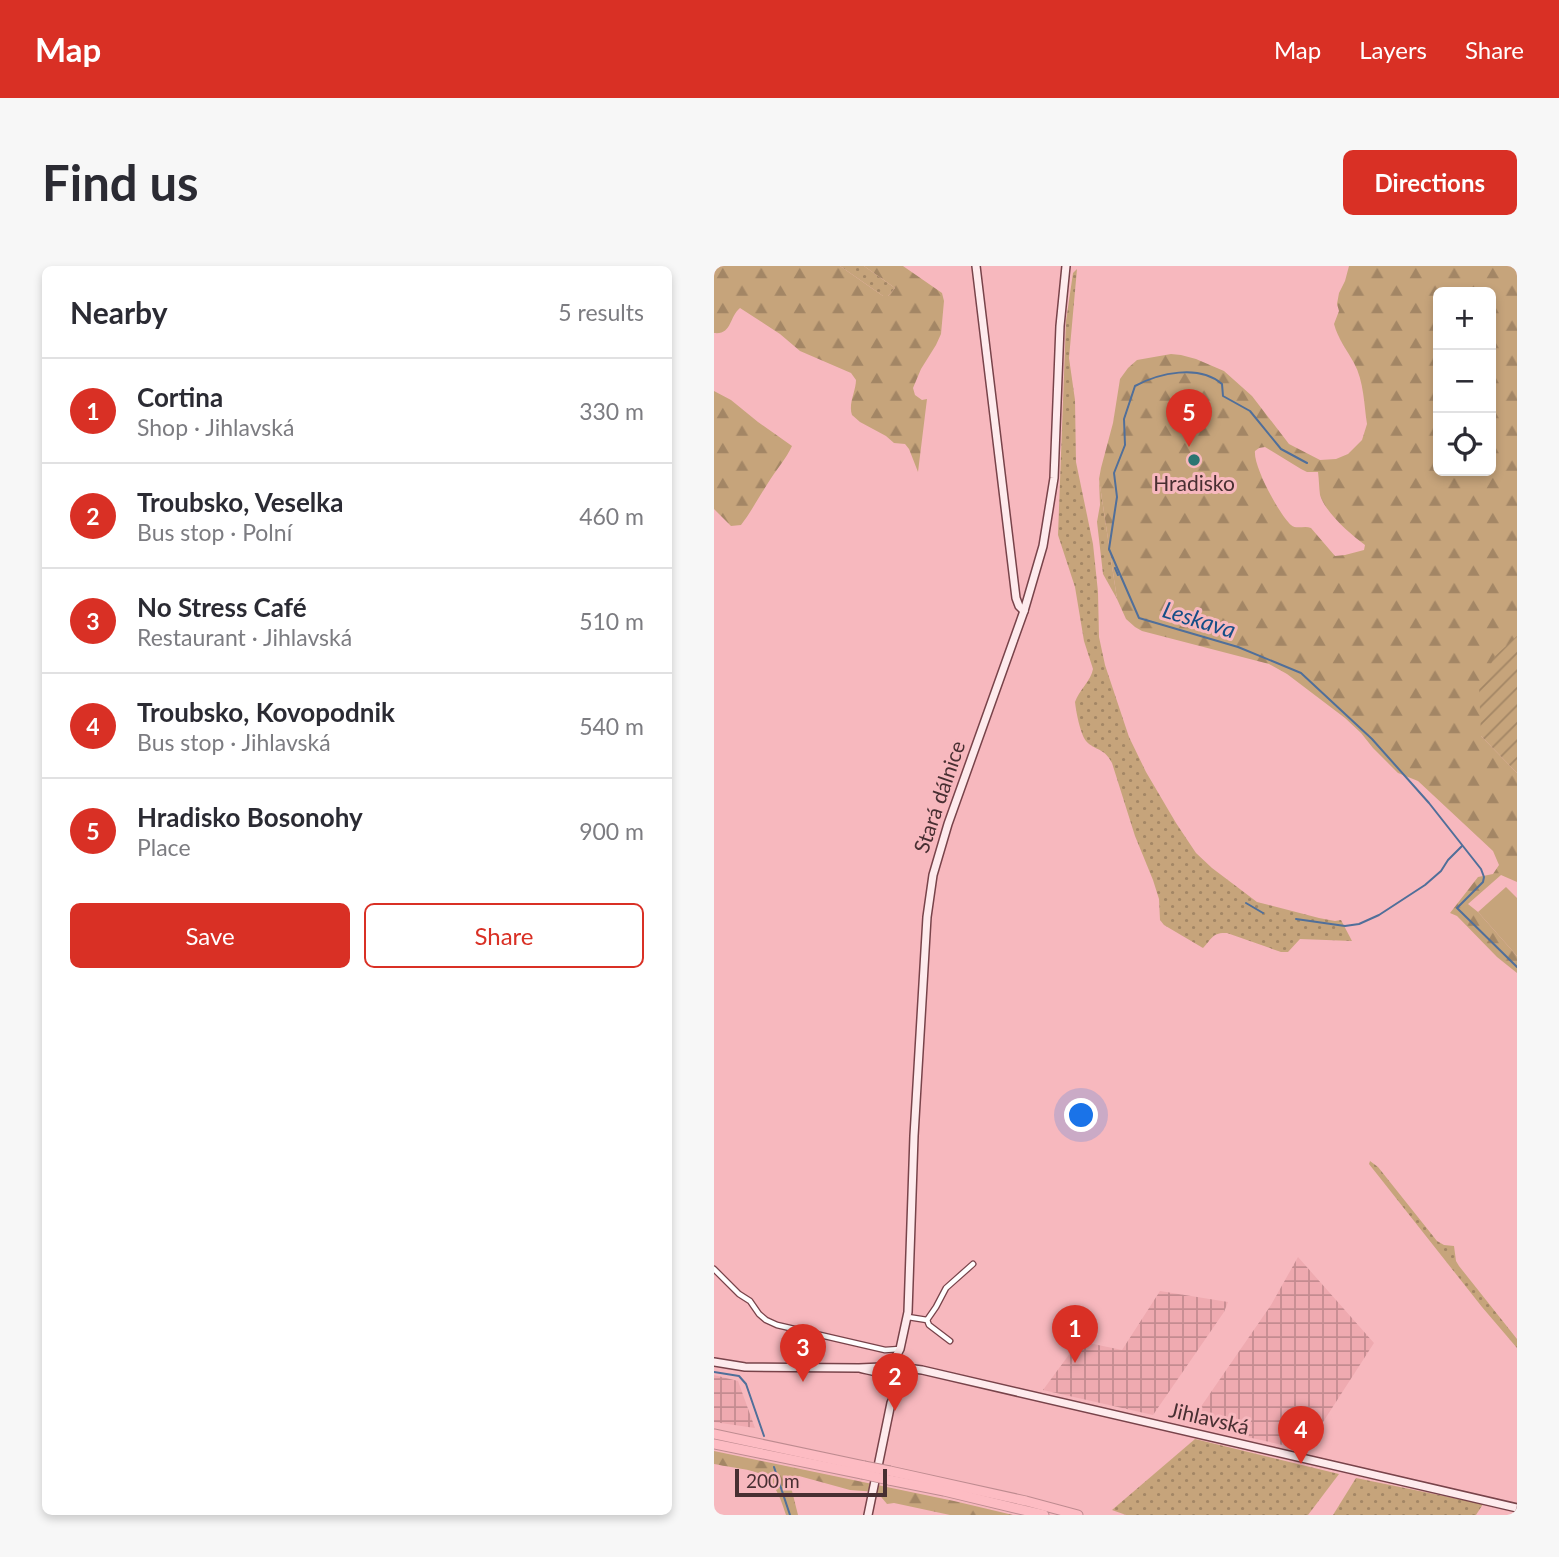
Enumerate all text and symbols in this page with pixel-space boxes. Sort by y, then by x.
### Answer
text: Map [35,29,101,69]
text: Map [1274,35,1321,64]
text: Layers [1359,35,1427,64]
text: Share [1465,35,1524,64]
button: Directions [1343,150,1517,215]
text: Find us [42,153,199,211]
map controls [1433,287,1496,476]
button: + [1433,287,1496,350]
text: Nearby [70,294,168,330]
text: 5 results [558,298,644,326]
button: − [1433,350,1496,413]
text: Cortina [137,381,223,413]
pin: 5 [1166,389,1212,447]
text: 1 [86,397,100,425]
text: 330 m [579,397,644,425]
text: Shop · Jihlavská [137,413,294,441]
button: locate [1433,413,1496,476]
marker: Hradisko [1186,452,1202,468]
place label: Hradisko [1153,470,1235,495]
text: Troubsko, Veselka [137,486,343,518]
text: 2 [86,502,100,530]
text: 460 m [579,502,644,530]
text: Bus stop · Polní [137,518,292,546]
text: No Stress Café [137,591,307,623]
water label: Leskava [1159,595,1239,643]
text: 3 [86,607,100,635]
text: 510 m [579,607,644,635]
text: Restaurant · Jihlavská [137,623,352,651]
text: Troubsko, Kovopodnik [137,696,395,728]
text: 4 [86,712,100,740]
text: 540 m [579,712,644,740]
text: Bus stop · Jihlavská [137,728,331,756]
street label: Stará dálnice [908,737,969,856]
text: Hradisko Bosonohy [137,801,363,833]
text: 5 [86,817,100,845]
text: 900 m [579,817,644,845]
text: Place [137,833,191,861]
button: Save [70,903,350,968]
button: Share [364,903,644,968]
your location [1064,1098,1098,1132]
pin: 1 [1052,1305,1098,1363]
pin: 3 [780,1324,826,1382]
pin: 2 [872,1353,918,1411]
street label: Jihlavská [1167,1396,1252,1439]
pin: 4 [1278,1406,1324,1464]
scale bar [735,1466,887,1498]
text: 200 m [746,1469,800,1492]

